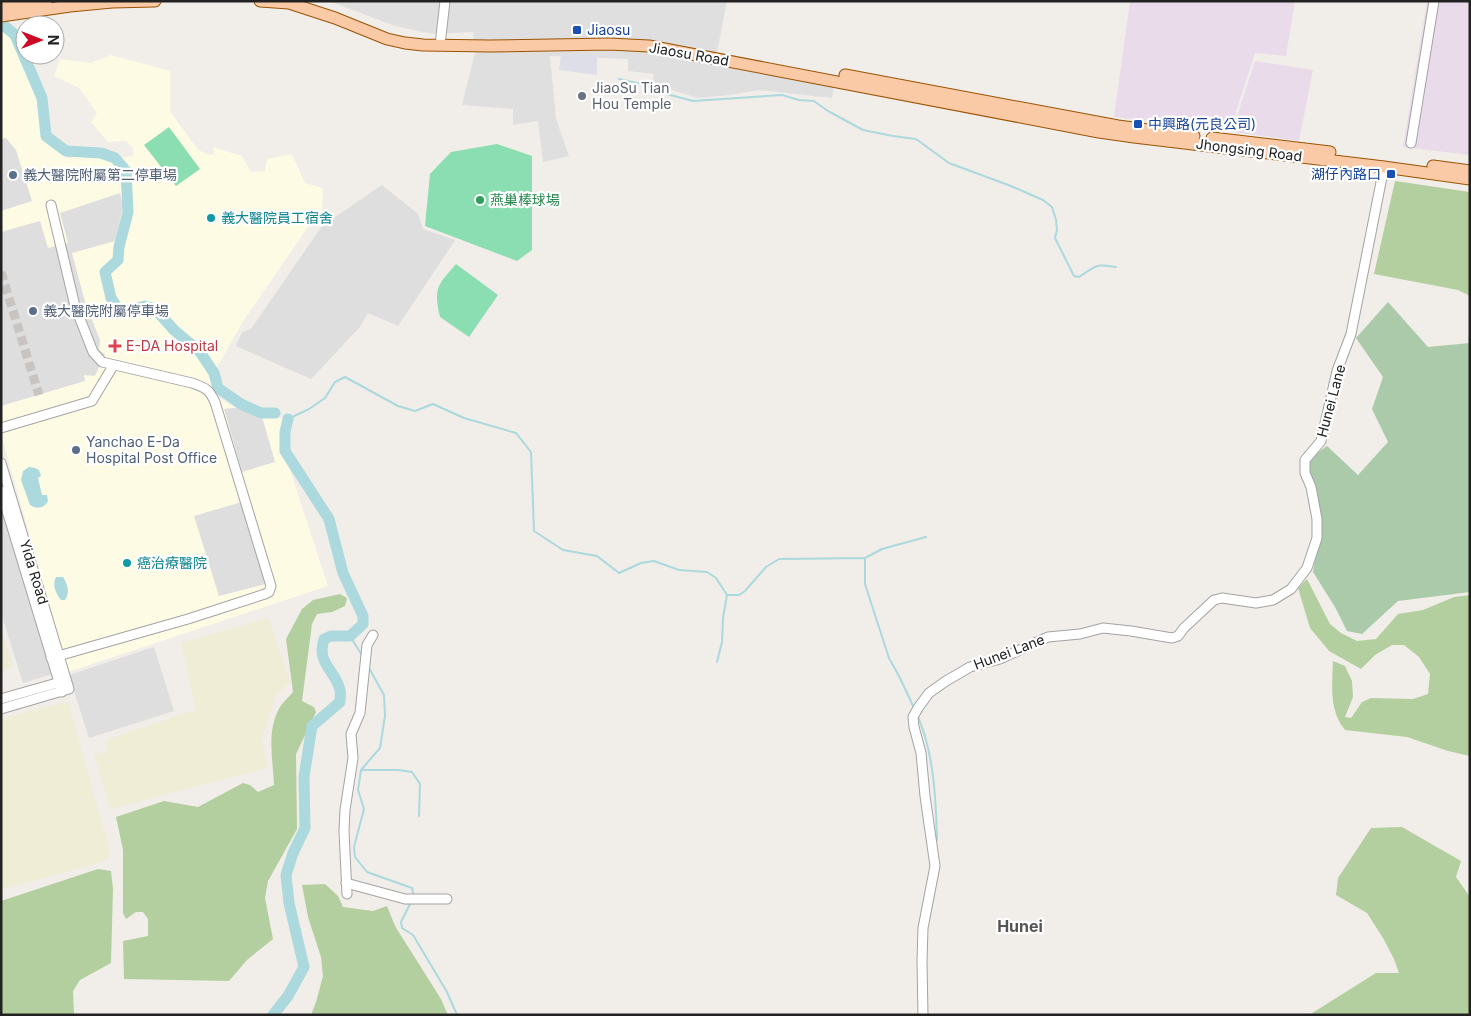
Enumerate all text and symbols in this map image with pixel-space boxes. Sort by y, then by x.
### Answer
north arrow [15,15,65,65]
place label: Jiaosu [587,21,630,38]
marker: Jiaosu [571,24,583,36]
text: N [45,35,62,45]
street label: Jiaosu Road [648,38,730,69]
place label: JiaoSu Tian Hou Temple [592,79,672,112]
marker: JiaoSu Tian Hou Temple [576,90,588,102]
place label: 中興路(元良公司) [1148,115,1256,132]
marker: 中興路(元良公司) [1132,118,1144,130]
street label: Jhongsing Road [1195,135,1303,164]
place label: 湖仔內路口 [1311,165,1381,182]
place label: 義大醫院附屬第二停車場 [23,166,177,183]
marker: 湖仔內路口 [1385,168,1397,180]
marker: 義大醫院附屬第二停車場 [7,169,19,181]
place label: 燕巢棒球場 [490,191,560,208]
marker: 燕巢棒球場 [474,194,486,206]
place label: 義大醫院員工宿舍 [221,209,333,226]
marker: 義大醫院員工宿舍 [205,212,217,224]
place label: 義大醫院附屬停車場 [43,302,169,319]
marker: 義大醫院附屬停車場 [27,305,39,317]
place label: E-DA Hospital [126,337,218,354]
marker: E-DA Hospital [108,339,122,353]
street label: Hunei Lane [1313,363,1348,439]
place label: Yanchao E-Da Hospital Post Office [86,433,217,466]
marker: Yanchao E-Da Hospital Post Office [70,444,82,456]
street label: Yida Road [17,538,52,606]
place label: 癌治療醫院 [137,554,207,571]
marker: 癌治療醫院 [121,557,133,569]
street label: Hunei Lane [971,630,1047,673]
district label: Hunei [997,916,1043,936]

